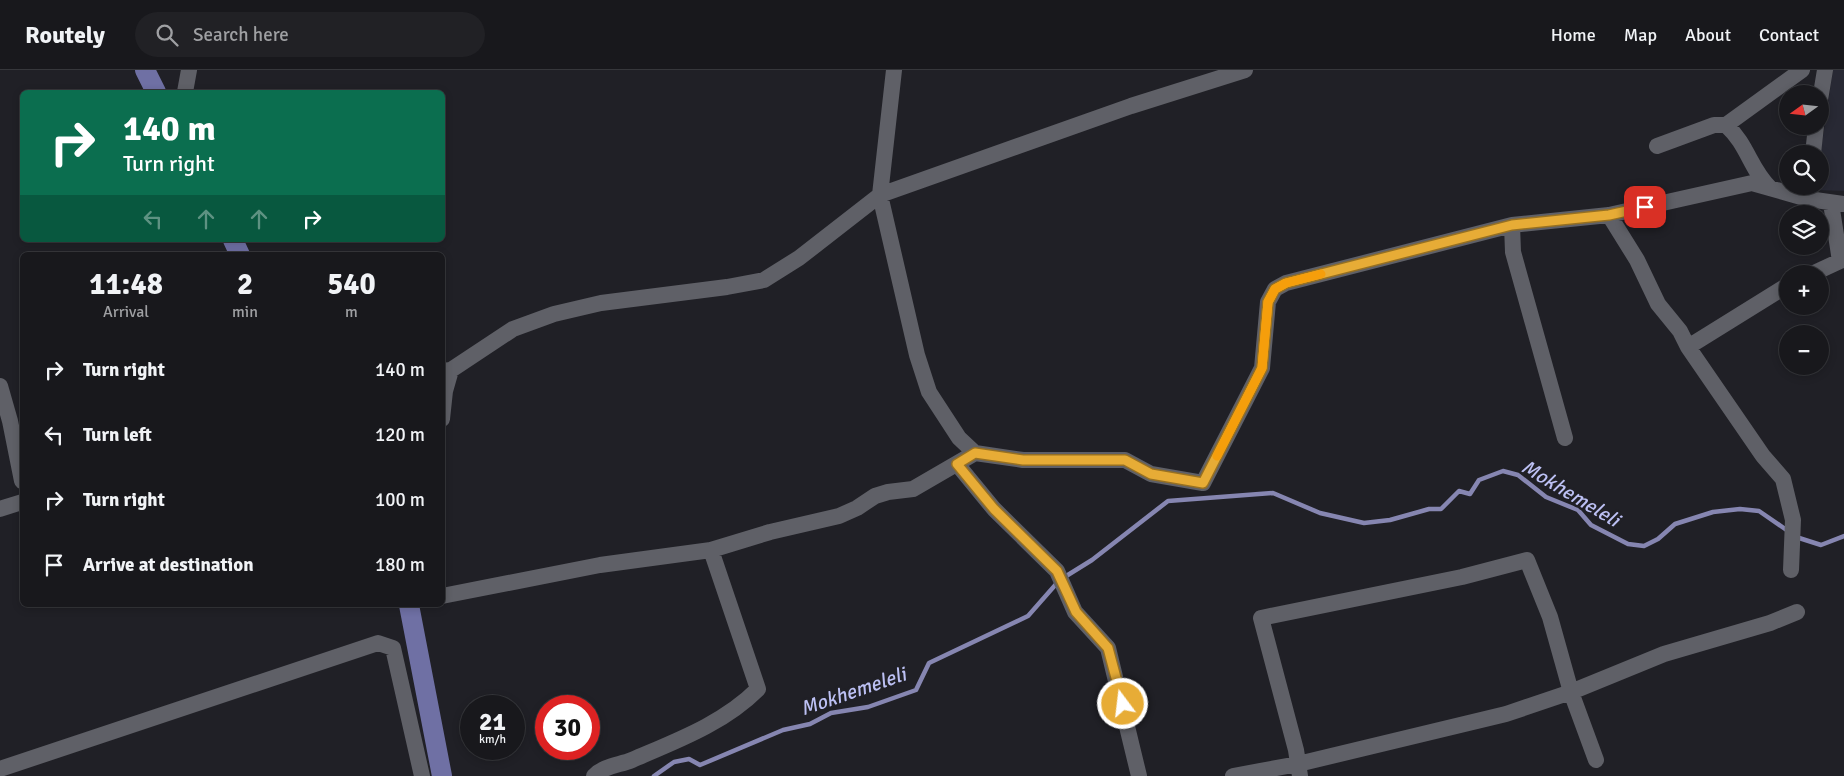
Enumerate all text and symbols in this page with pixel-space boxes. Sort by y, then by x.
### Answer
search box [135,12,485,57]
text: Routely [25,20,105,50]
icon: search [153,21,181,49]
text: Search here [193,23,289,47]
text: Home [1551,24,1596,46]
text: Map [1624,24,1657,46]
text: About [1685,24,1731,46]
text: Contact [1759,24,1819,46]
north arrow [1779,85,1829,135]
map controls [1779,85,1829,375]
text: 140 m [123,107,216,150]
icon: right [40,110,105,175]
button: search [1779,145,1829,195]
text: Turn right [123,150,215,177]
pin [1624,186,1666,228]
icon: arrive [1631,193,1659,221]
icon: left [139,205,167,233]
icon: ahead [192,205,220,233]
icon: ahead [245,205,273,233]
icon: right [298,205,326,233]
button: layers [1779,205,1829,255]
button: + [1779,265,1829,315]
text: 11:48 [89,266,163,303]
text: 2 [237,266,253,303]
text: 540 [327,266,376,303]
text: Arrival [103,302,149,322]
text: min [232,302,258,322]
text: m [345,302,358,322]
button: − [1779,325,1829,375]
icon: right [40,356,68,384]
text: Turn right [83,358,165,382]
text: 140 m [375,358,425,382]
icon: left [40,421,68,449]
text: Turn left [83,423,152,447]
text: 120 m [375,423,425,447]
water label: Mokhemeleli [1517,454,1626,533]
icon: right [40,486,68,514]
text: Turn right [83,488,165,512]
text: 100 m [375,488,425,512]
icon: arrive [40,551,68,579]
text: Arrive at destination [83,553,254,577]
text: 180 m [375,553,425,577]
water label: Mokhemeleli [797,661,911,721]
position arrow [1096,677,1148,729]
speed limit sign: 30 [535,695,600,760]
text: 21 [479,706,506,737]
text: km/h [479,732,506,747]

